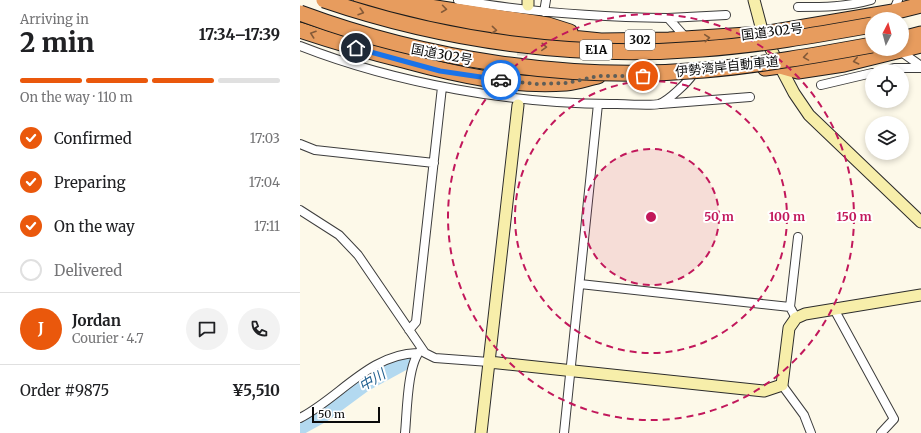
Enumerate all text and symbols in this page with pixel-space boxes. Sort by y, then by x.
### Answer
one-way arrow [441,4,447,13]
one-way arrow [358,7,365,16]
text: Arriving in [20,11,89,28]
north arrow [865,12,909,56]
map controls [865,12,909,160]
street label: 国道302号 [740,19,804,44]
text: 17:34–17:39 [199,25,280,44]
one-way arrow [491,25,497,34]
text: 2 min [20,26,94,59]
one-way arrow [310,30,317,39]
road number: 302 [625,30,655,50]
pin [339,31,373,65]
one-way arrow [704,33,710,42]
icon: home [345,37,367,59]
street label: 国道302号 [410,40,474,69]
road number: E1A [580,40,612,60]
one-way arrow [541,42,547,51]
one-way arrow [803,52,809,61]
street label: 伊勢湾岸自動車道 [674,53,780,80]
one-way arrow [853,57,859,65]
pin [626,59,660,93]
courier [481,60,521,100]
button: locate [865,64,909,108]
icon: bag [632,65,654,87]
icon: car [490,69,512,91]
text: On the way · 110 m [20,89,133,106]
button: layers [865,116,909,160]
icon: check [20,127,42,149]
text: Confirmed [54,129,132,148]
text: 17:03 [250,130,280,147]
icon: check [20,171,42,193]
text: Preparing [54,173,126,192]
text: 17:04 [249,174,280,191]
text: 50 m [704,209,734,224]
text: 100 m [769,209,805,224]
text: 150 m [837,209,872,224]
centre of rings [644,210,658,224]
icon: check [20,215,42,237]
text: On the way [54,217,135,236]
text: 17:11 [254,218,280,235]
text: Delivered [54,261,122,280]
button: chat [186,308,228,350]
button: phone [238,308,280,350]
text: Jordan [72,311,121,330]
text: J [38,319,44,338]
text: Courier · 4.7 [72,330,144,347]
water label: 中川 [355,364,390,395]
text: Order #9875 [20,381,109,400]
text: ¥5,510 [232,381,280,400]
scale bar [312,405,380,424]
text: 50 m [318,407,345,421]

